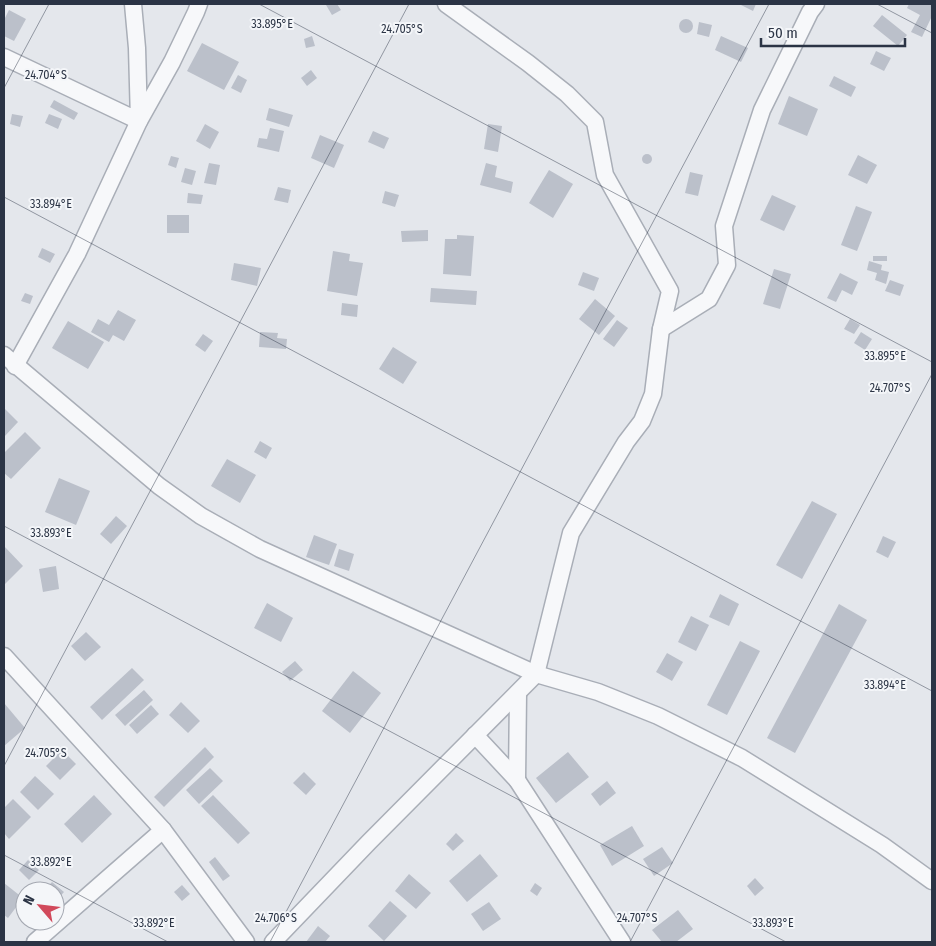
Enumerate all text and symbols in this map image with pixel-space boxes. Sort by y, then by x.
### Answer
scale bar [761,15,905,47]
text: 33.895°E [251,17,293,31]
text: 24.705°S [381,22,423,36]
text: 50 m [768,24,798,42]
text: 24.704°S [25,68,67,82]
text: 33.894°E [30,197,72,211]
text: 33.895°E [864,349,906,363]
text: 24.707°S [870,381,910,395]
text: 33.893°E [30,526,72,540]
text: 33.894°E [864,678,906,692]
text: 24.705°S [25,746,67,760]
text: 33.892°E [30,855,72,869]
north arrow [15,881,65,931]
text: N [19,892,38,908]
text: 24.706°S [255,911,297,925]
text: 24.707°S [617,911,657,925]
text: 33.892°E [133,916,175,930]
text: 33.893°E [752,916,794,930]

